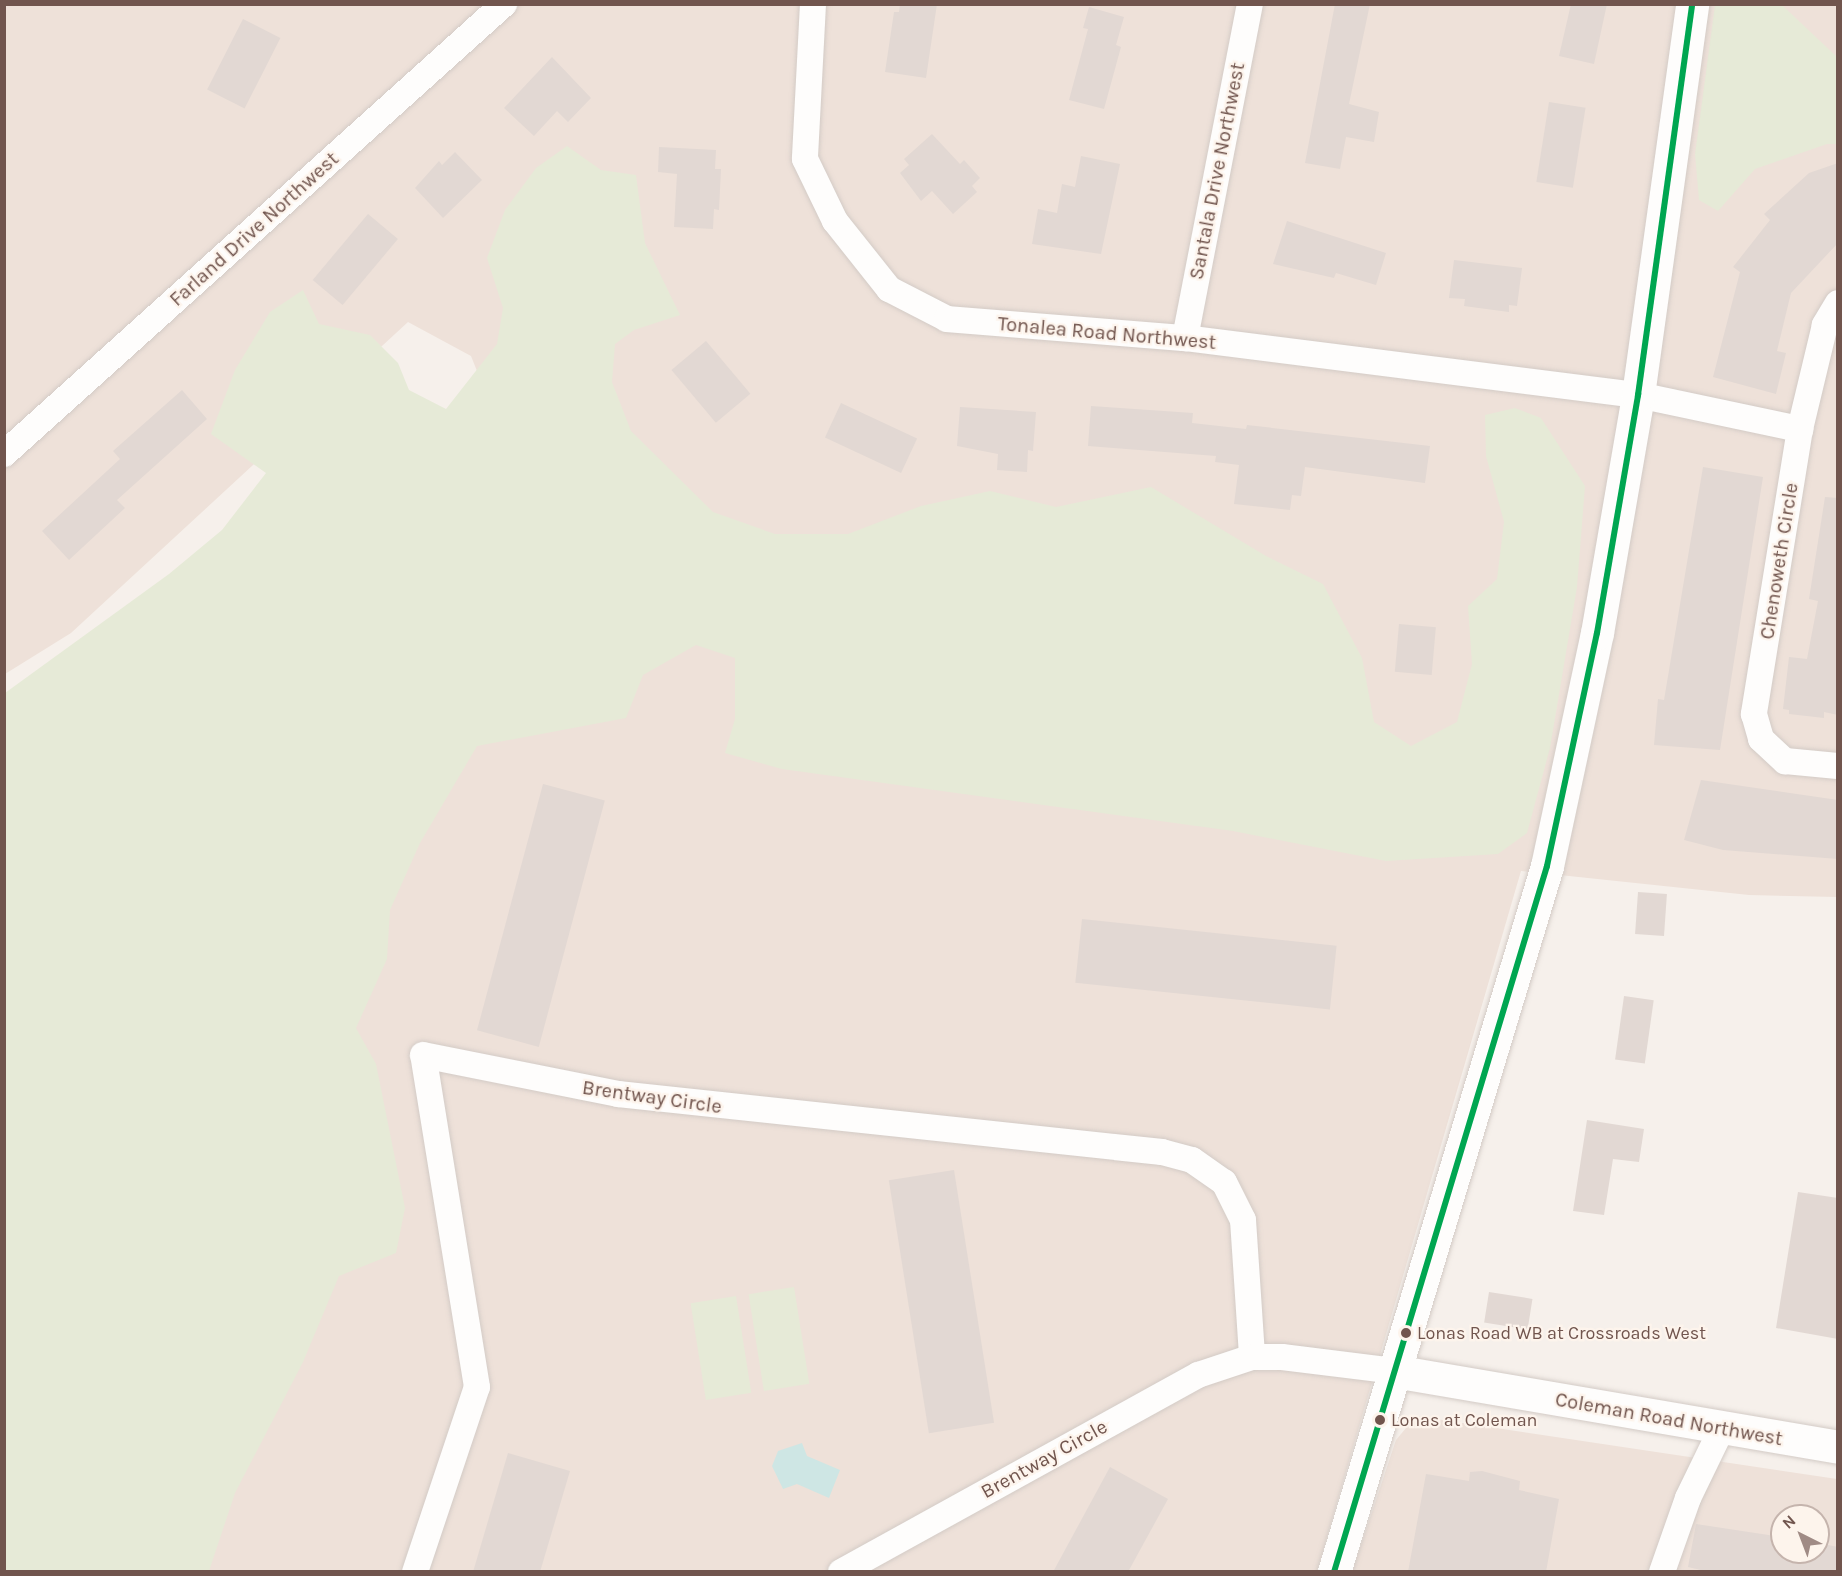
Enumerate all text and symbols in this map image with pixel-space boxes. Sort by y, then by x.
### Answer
street label: Santala Drive Northwest [1184,60,1250,282]
street label: Farland Drive Northwest [165,147,343,311]
street label: Tonalea Road Northwest [997,311,1217,355]
street label: Chenoweth Circle [1755,481,1803,641]
street label: Brentway Circle [581,1075,723,1119]
place label: Lonas Road WB at Crossroads West [1417,1322,1706,1344]
marker: Lonas Road WB at Crossroads West [1400,1327,1412,1339]
street label: Coleman Road Northwest [1553,1387,1785,1451]
place label: Lonas at Coleman [1391,1409,1537,1431]
street label: Brentway Circle [977,1414,1111,1504]
marker: Lonas at Coleman [1374,1414,1386,1426]
north arrow [1770,1504,1830,1564]
text: N [1778,1511,1800,1533]

